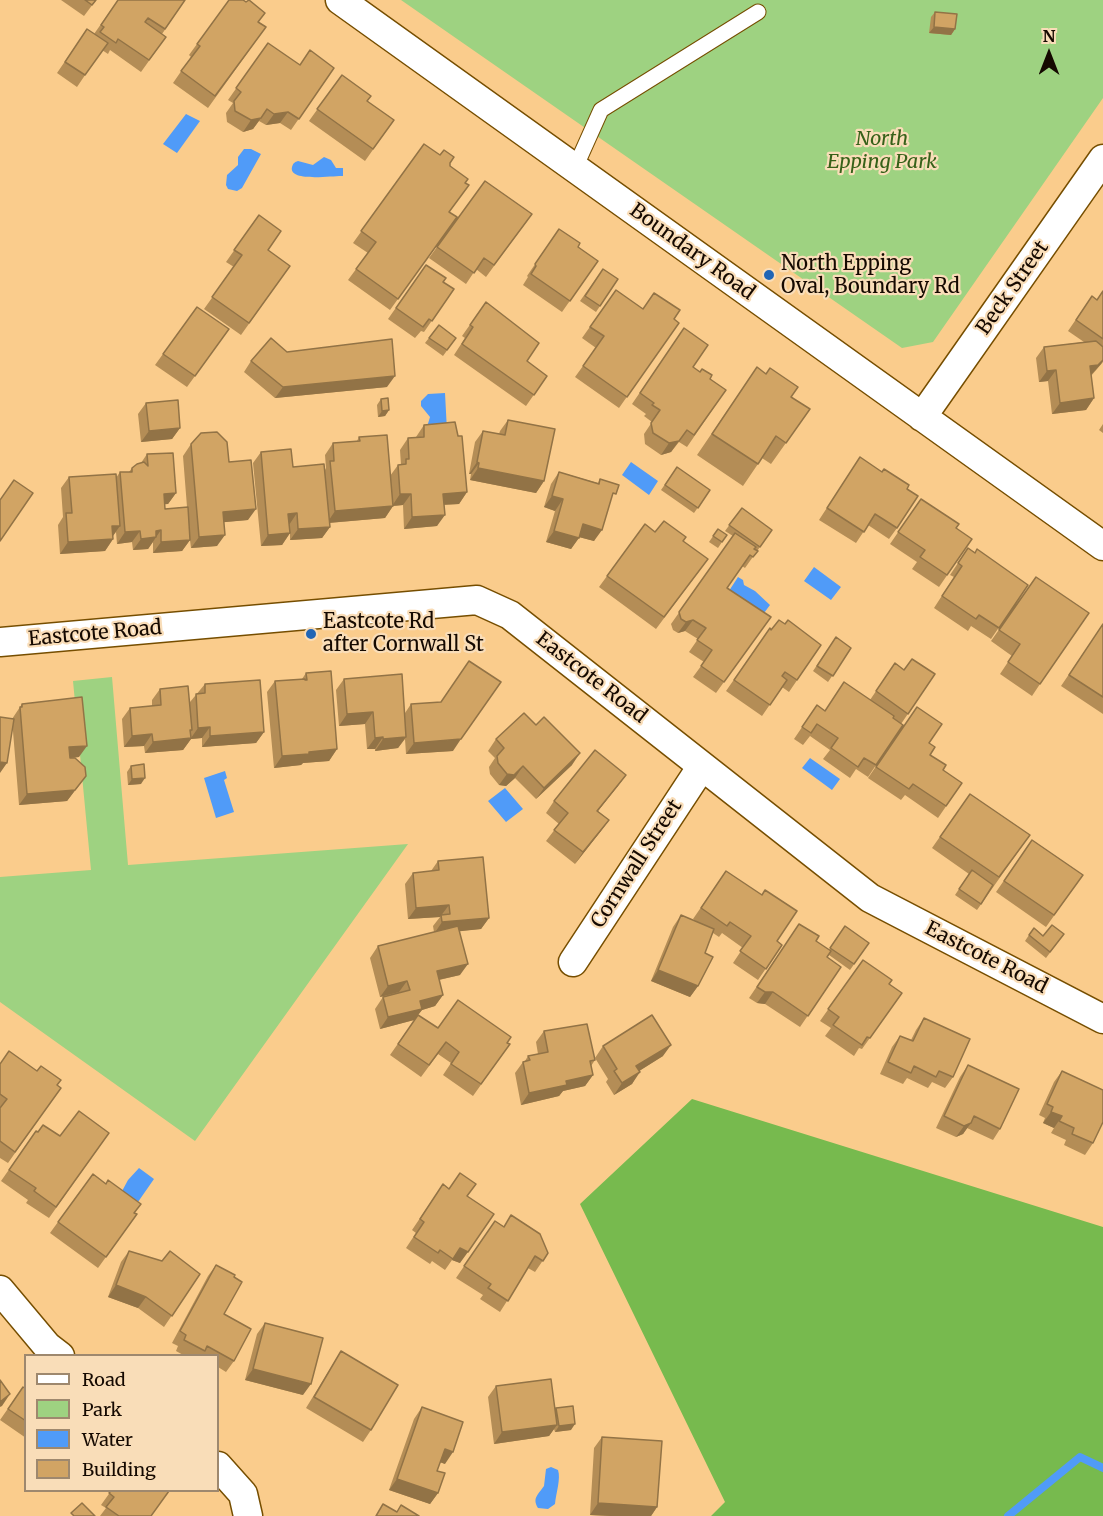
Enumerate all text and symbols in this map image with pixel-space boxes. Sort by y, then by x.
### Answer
north arrow [1019,24,1079,84]
text: N [1043,26,1055,46]
park label: North Epping Park [827,127,937,174]
street label: Boundary Road [625,199,759,305]
street label: Beck Street [972,236,1054,340]
place label: North Epping Oval, Boundary Rd [781,252,960,299]
marker: North Epping Oval, Boundary Rd [762,268,776,282]
place label: Eastcote Rd after Cornwall St [323,610,484,657]
street label: Eastcote Road [27,616,163,652]
marker: Eastcote Rd after Cornwall St [304,627,318,641]
street label: Eastcote Road [531,627,651,729]
street label: Cornwall Street [587,795,687,933]
street label: Eastcote Road [921,917,1051,999]
legend [24,1354,219,1492]
text: Road [82,1368,126,1391]
text: Park [82,1398,122,1421]
text: Water [82,1428,133,1451]
text: Building [82,1458,156,1481]

